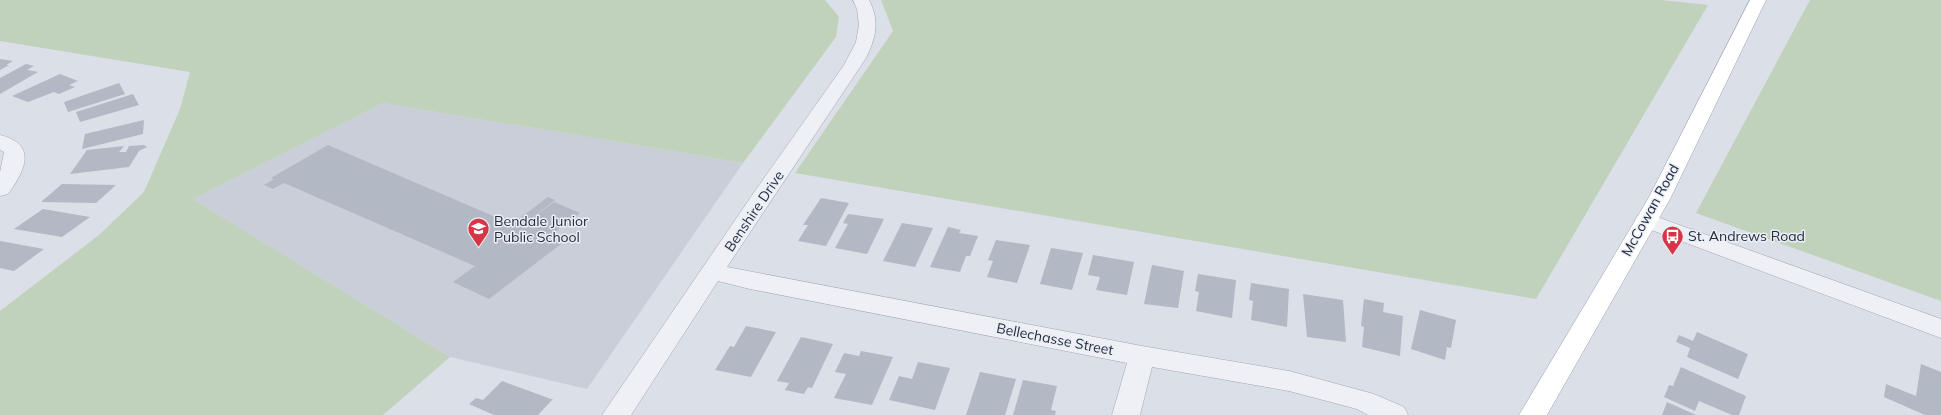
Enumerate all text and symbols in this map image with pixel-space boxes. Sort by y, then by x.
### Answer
street label: McCowan Road [1617,161,1683,259]
street label: Benshire Drive [720,167,788,255]
place label: Bendale Junior Public School [494,212,589,246]
school or university icon: Bendale Junior Public School [466,216,492,249]
bus stop icon: St. Andrews Road [1659,223,1685,256]
place label: St. Andrews Road [1688,227,1805,245]
street label: Bellechasse Street [995,319,1115,359]

